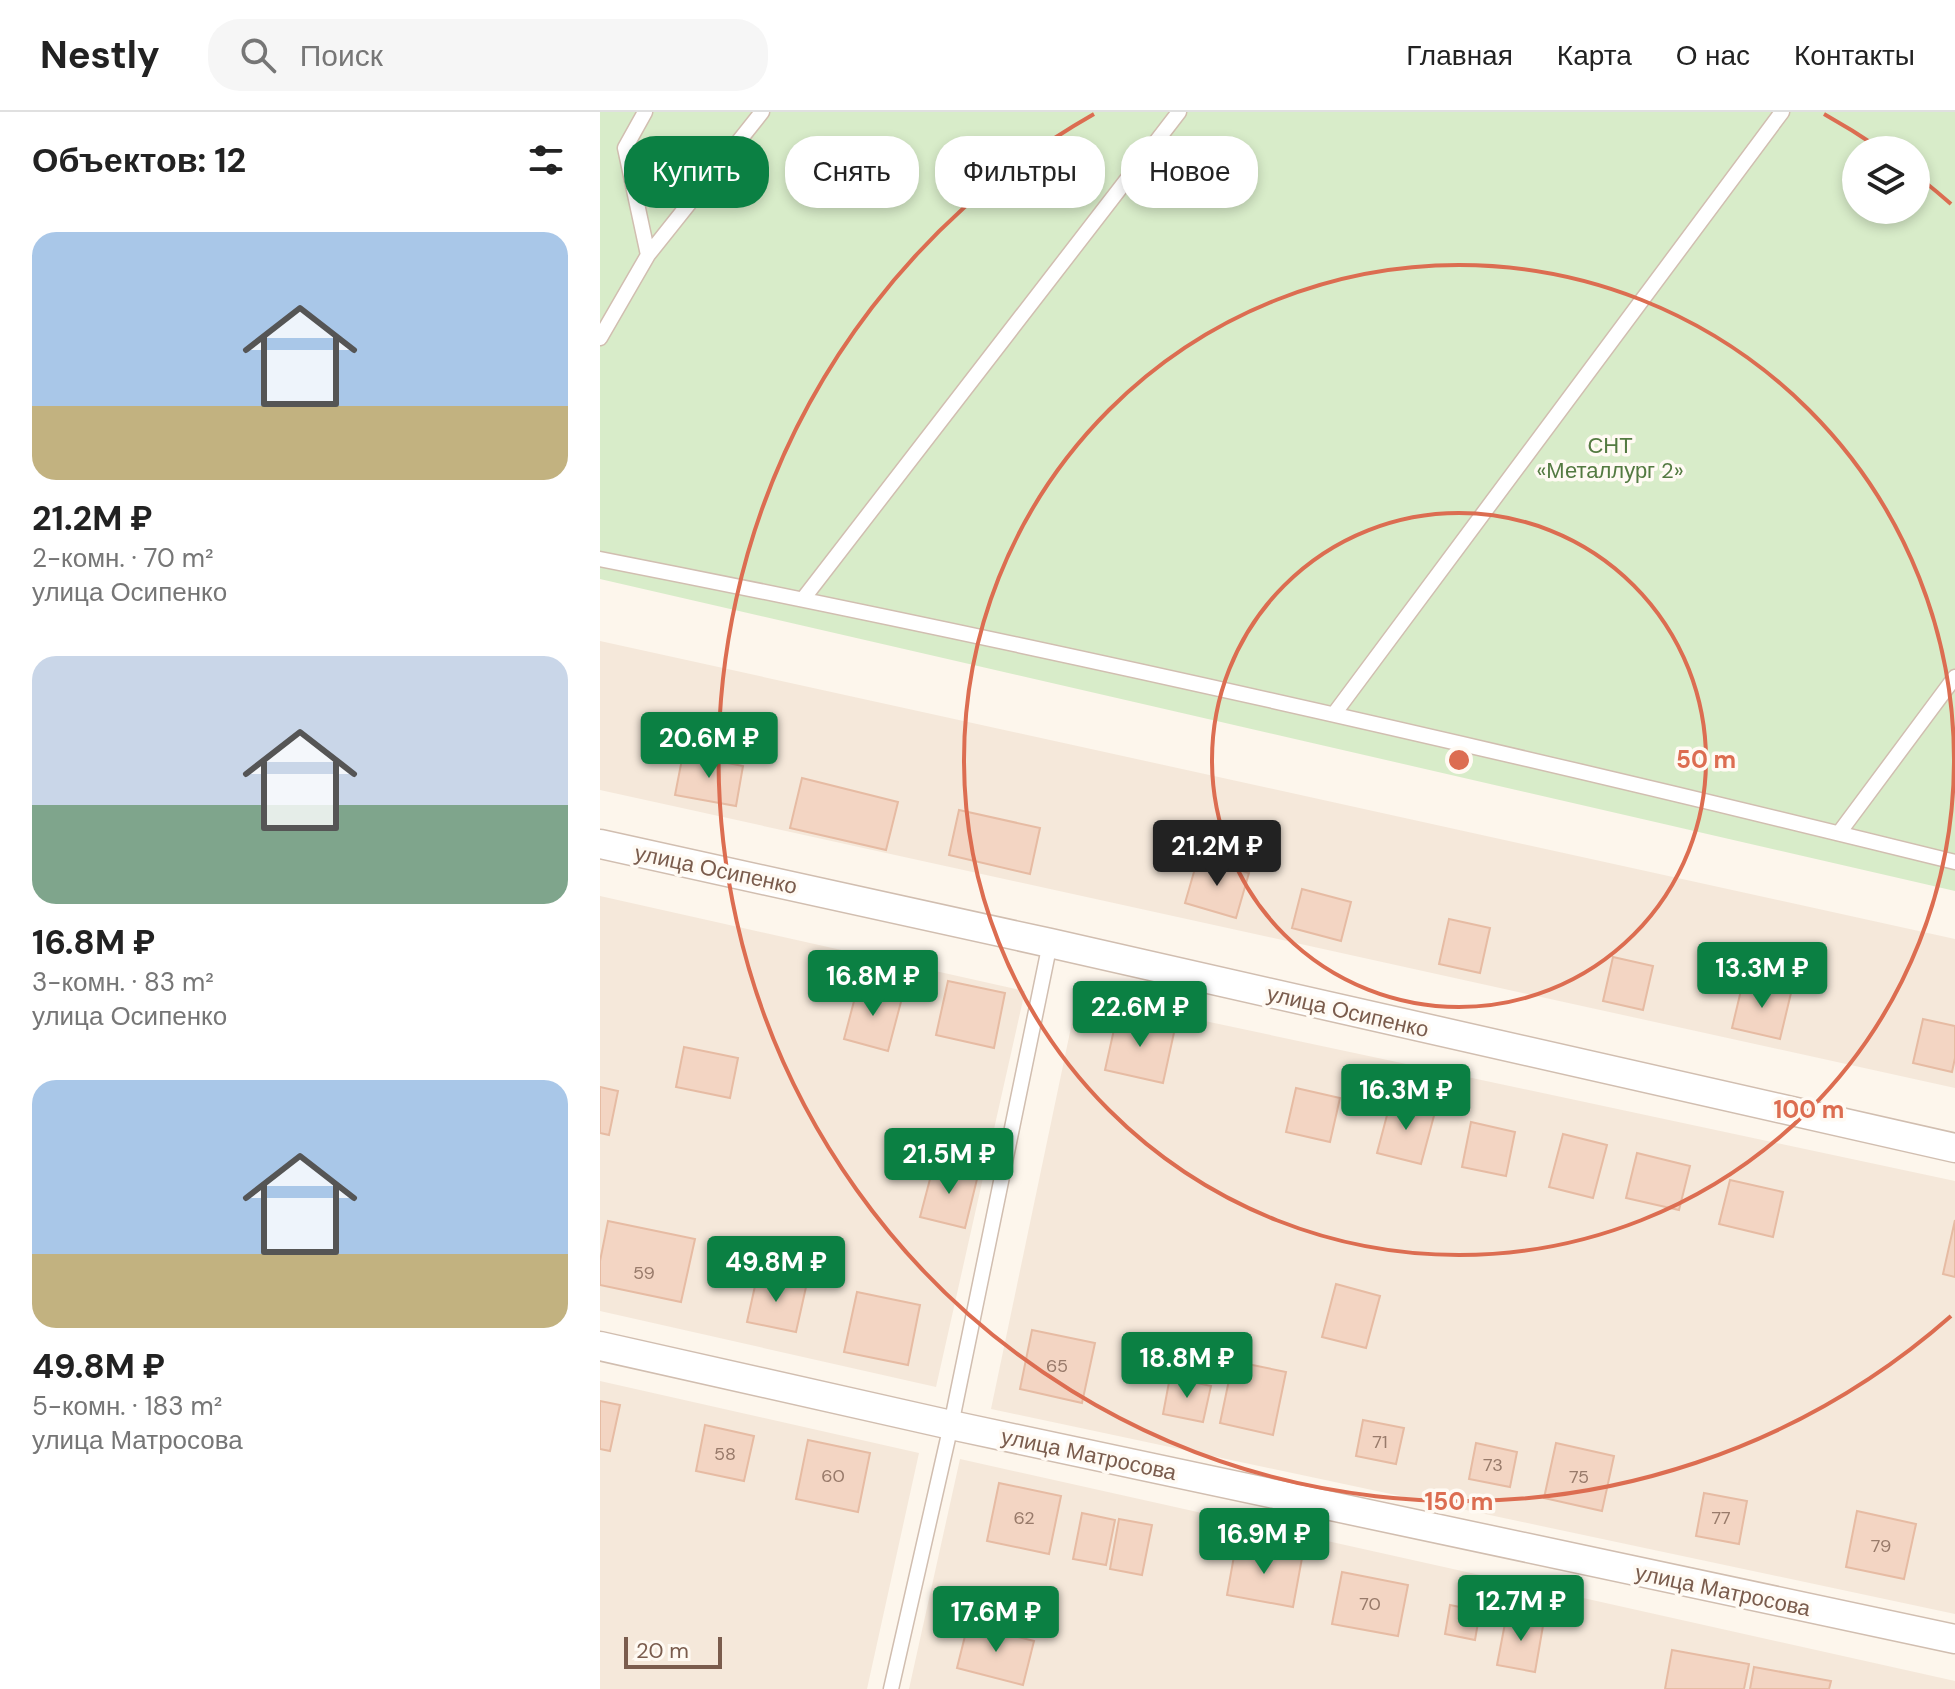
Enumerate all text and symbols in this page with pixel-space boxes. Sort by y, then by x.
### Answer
search box [208,19,768,91]
text: Nestly [40,30,160,80]
icon: search [236,33,280,77]
text: Поиск [300,36,383,75]
text: Главная [1406,37,1513,74]
text: Карта [1557,37,1632,74]
text: О нас [1676,37,1750,74]
text: Контакты [1794,37,1915,74]
chip: Купить [624,136,769,208]
chip: Снять [785,136,919,208]
chip: Фильтры [935,136,1105,208]
chip: Новое [1121,136,1258,208]
map controls [1842,136,1930,224]
button: layers [1842,136,1930,224]
text: Объектов: 12 [32,138,246,183]
icon: filters [524,138,568,182]
icon: home [228,284,372,428]
park label: СНТ «Металлург 2» [1536,431,1684,485]
text: 21.2M ₽ [32,496,153,541]
text: 2-комн. · 70 m² [32,541,214,575]
text: улица Осипенко [32,575,227,609]
icon: home [228,708,372,852]
pin: 20.6M ₽ [635,712,783,780]
text: 20.6M ₽ [659,721,759,755]
text: 50 m [1676,744,1736,775]
centre of rings [1445,746,1473,774]
pin: 21.2M ₽ [1143,820,1291,888]
text: 21.2M ₽ [1171,829,1263,863]
street label: улица Осипенко [632,838,800,901]
text: 16.8M ₽ [32,920,155,965]
pin: 13.3M ₽ [1688,942,1836,1010]
pin: 16.8M ₽ [799,950,947,1018]
text: 13.3M ₽ [1715,951,1809,985]
text: 16.8M ₽ [826,959,920,993]
text: 3-комн. · 83 m² [32,965,214,999]
street label: улица Осипенко [1264,979,1432,1044]
pin: 22.6M ₽ [1066,981,1214,1049]
text: 22.6M ₽ [1091,990,1189,1024]
text: улица Осипенко [32,999,227,1033]
pin: 16.3M ₽ [1332,1064,1480,1132]
text: 16.3M ₽ [1359,1073,1453,1107]
text: 100 m [1774,1094,1844,1125]
pin: 21.5M ₽ [875,1128,1023,1196]
icon: home [228,1132,372,1276]
text: 21.5M ₽ [902,1137,996,1171]
pin: 49.8M ₽ [702,1236,850,1304]
text: 49.8M ₽ [725,1245,827,1279]
house number: 59 [633,1261,655,1285]
pin: 18.8M ₽ [1113,1332,1261,1400]
text: 18.8M ₽ [1139,1341,1235,1375]
text: 49.8M ₽ [32,1344,165,1389]
house number: 65 [1046,1354,1068,1378]
text: 5-комн. · 183 m² [32,1389,222,1423]
street label: улица Матросова [999,1422,1180,1487]
text: улица Матросова [32,1423,243,1457]
house number: 71 [1372,1430,1388,1454]
house number: 58 [714,1442,736,1466]
house number: 73 [1483,1453,1503,1477]
house number: 60 [821,1464,845,1488]
house number: 75 [1569,1465,1589,1489]
text: 150 m [1425,1486,1493,1517]
house number: 62 [1013,1506,1035,1530]
house number: 77 [1711,1506,1731,1530]
pin: 16.9M ₽ [1190,1508,1338,1576]
text: 16.9M ₽ [1217,1517,1311,1551]
house number: 79 [1871,1534,1891,1558]
street label: улица Матросова [1633,1558,1814,1623]
pin: 12.7M ₽ [1447,1575,1595,1643]
text: 12.7M ₽ [1476,1584,1566,1618]
pin: 17.6M ₽ [922,1586,1070,1654]
house number: 70 [1359,1592,1381,1616]
text: 17.6M ₽ [951,1595,1041,1629]
scale bar [624,1633,722,1669]
text: 20 m [636,1636,689,1665]

